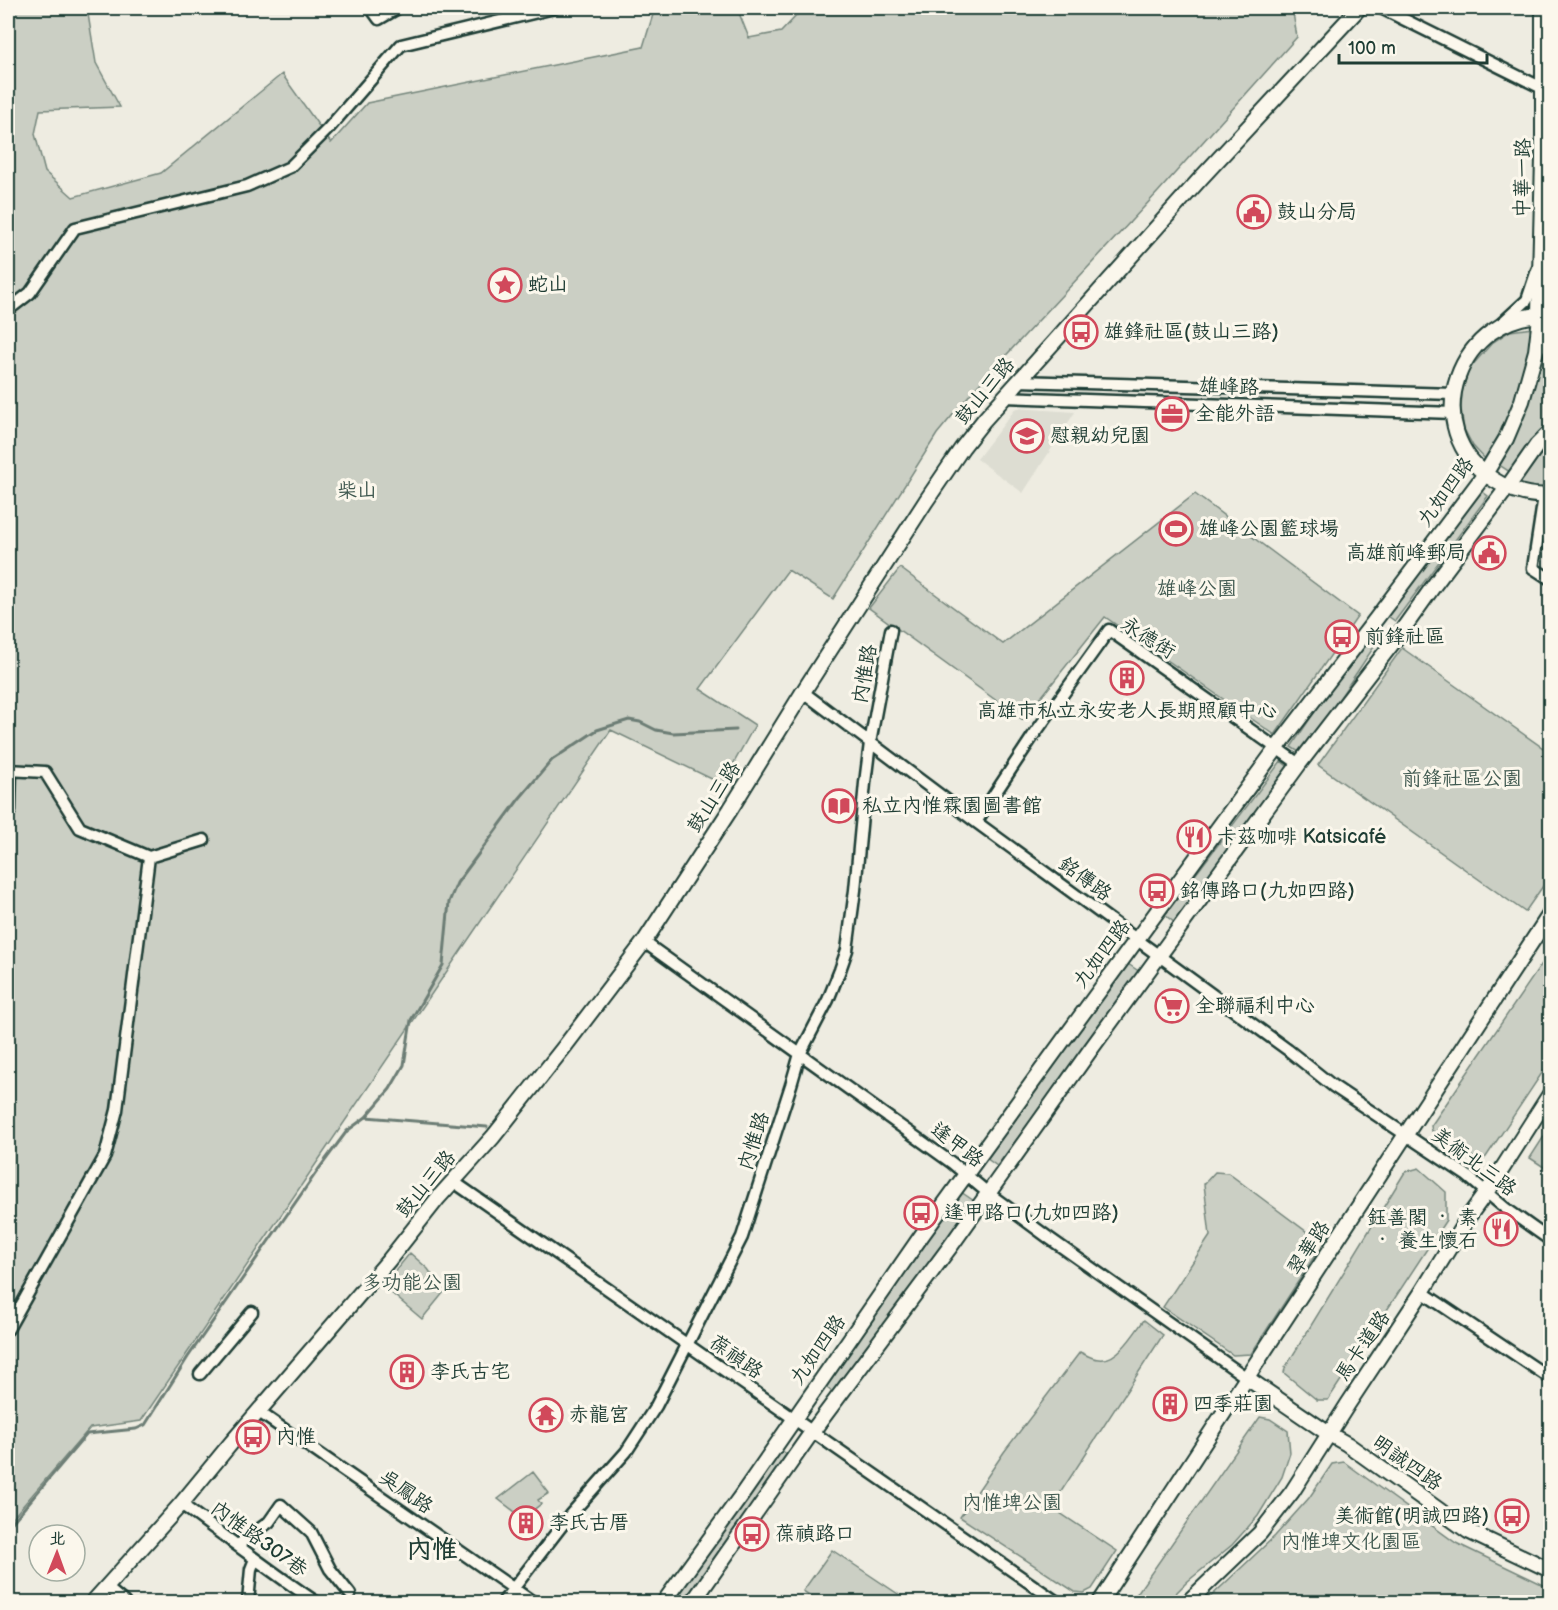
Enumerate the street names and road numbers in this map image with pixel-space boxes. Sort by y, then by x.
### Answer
street label: 中華一路 [1510,137,1536,218]
street label: 鼓山三路 [950,352,1021,429]
street label: 雄峰路 [1199,374,1260,400]
street label: 九如四路 [1413,452,1480,531]
street label: 永德街 [1116,612,1180,664]
street label: 內惟路 [848,641,882,706]
street label: 鼓山三路 [682,756,746,837]
street label: 銘傳路 [1054,852,1117,907]
street label: 九如四路 [1068,914,1136,993]
street label: 內惟路 [733,1108,775,1173]
street label: 逢甲路 [926,1117,989,1173]
street label: 美術北三路 [1427,1122,1522,1202]
street label: 鼓山三路 [391,1145,462,1222]
street label: 翠華路 [1283,1215,1336,1280]
street label: 馬卡道路 [1331,1305,1396,1386]
street label: 九如四路 [785,1310,851,1390]
street label: 葆禎路 [705,1330,768,1385]
street label: 明誠四路 [1367,1430,1447,1496]
street label: 吳鳳路 [375,1465,438,1520]
street label: 內惟路307巷 [206,1496,313,1583]

